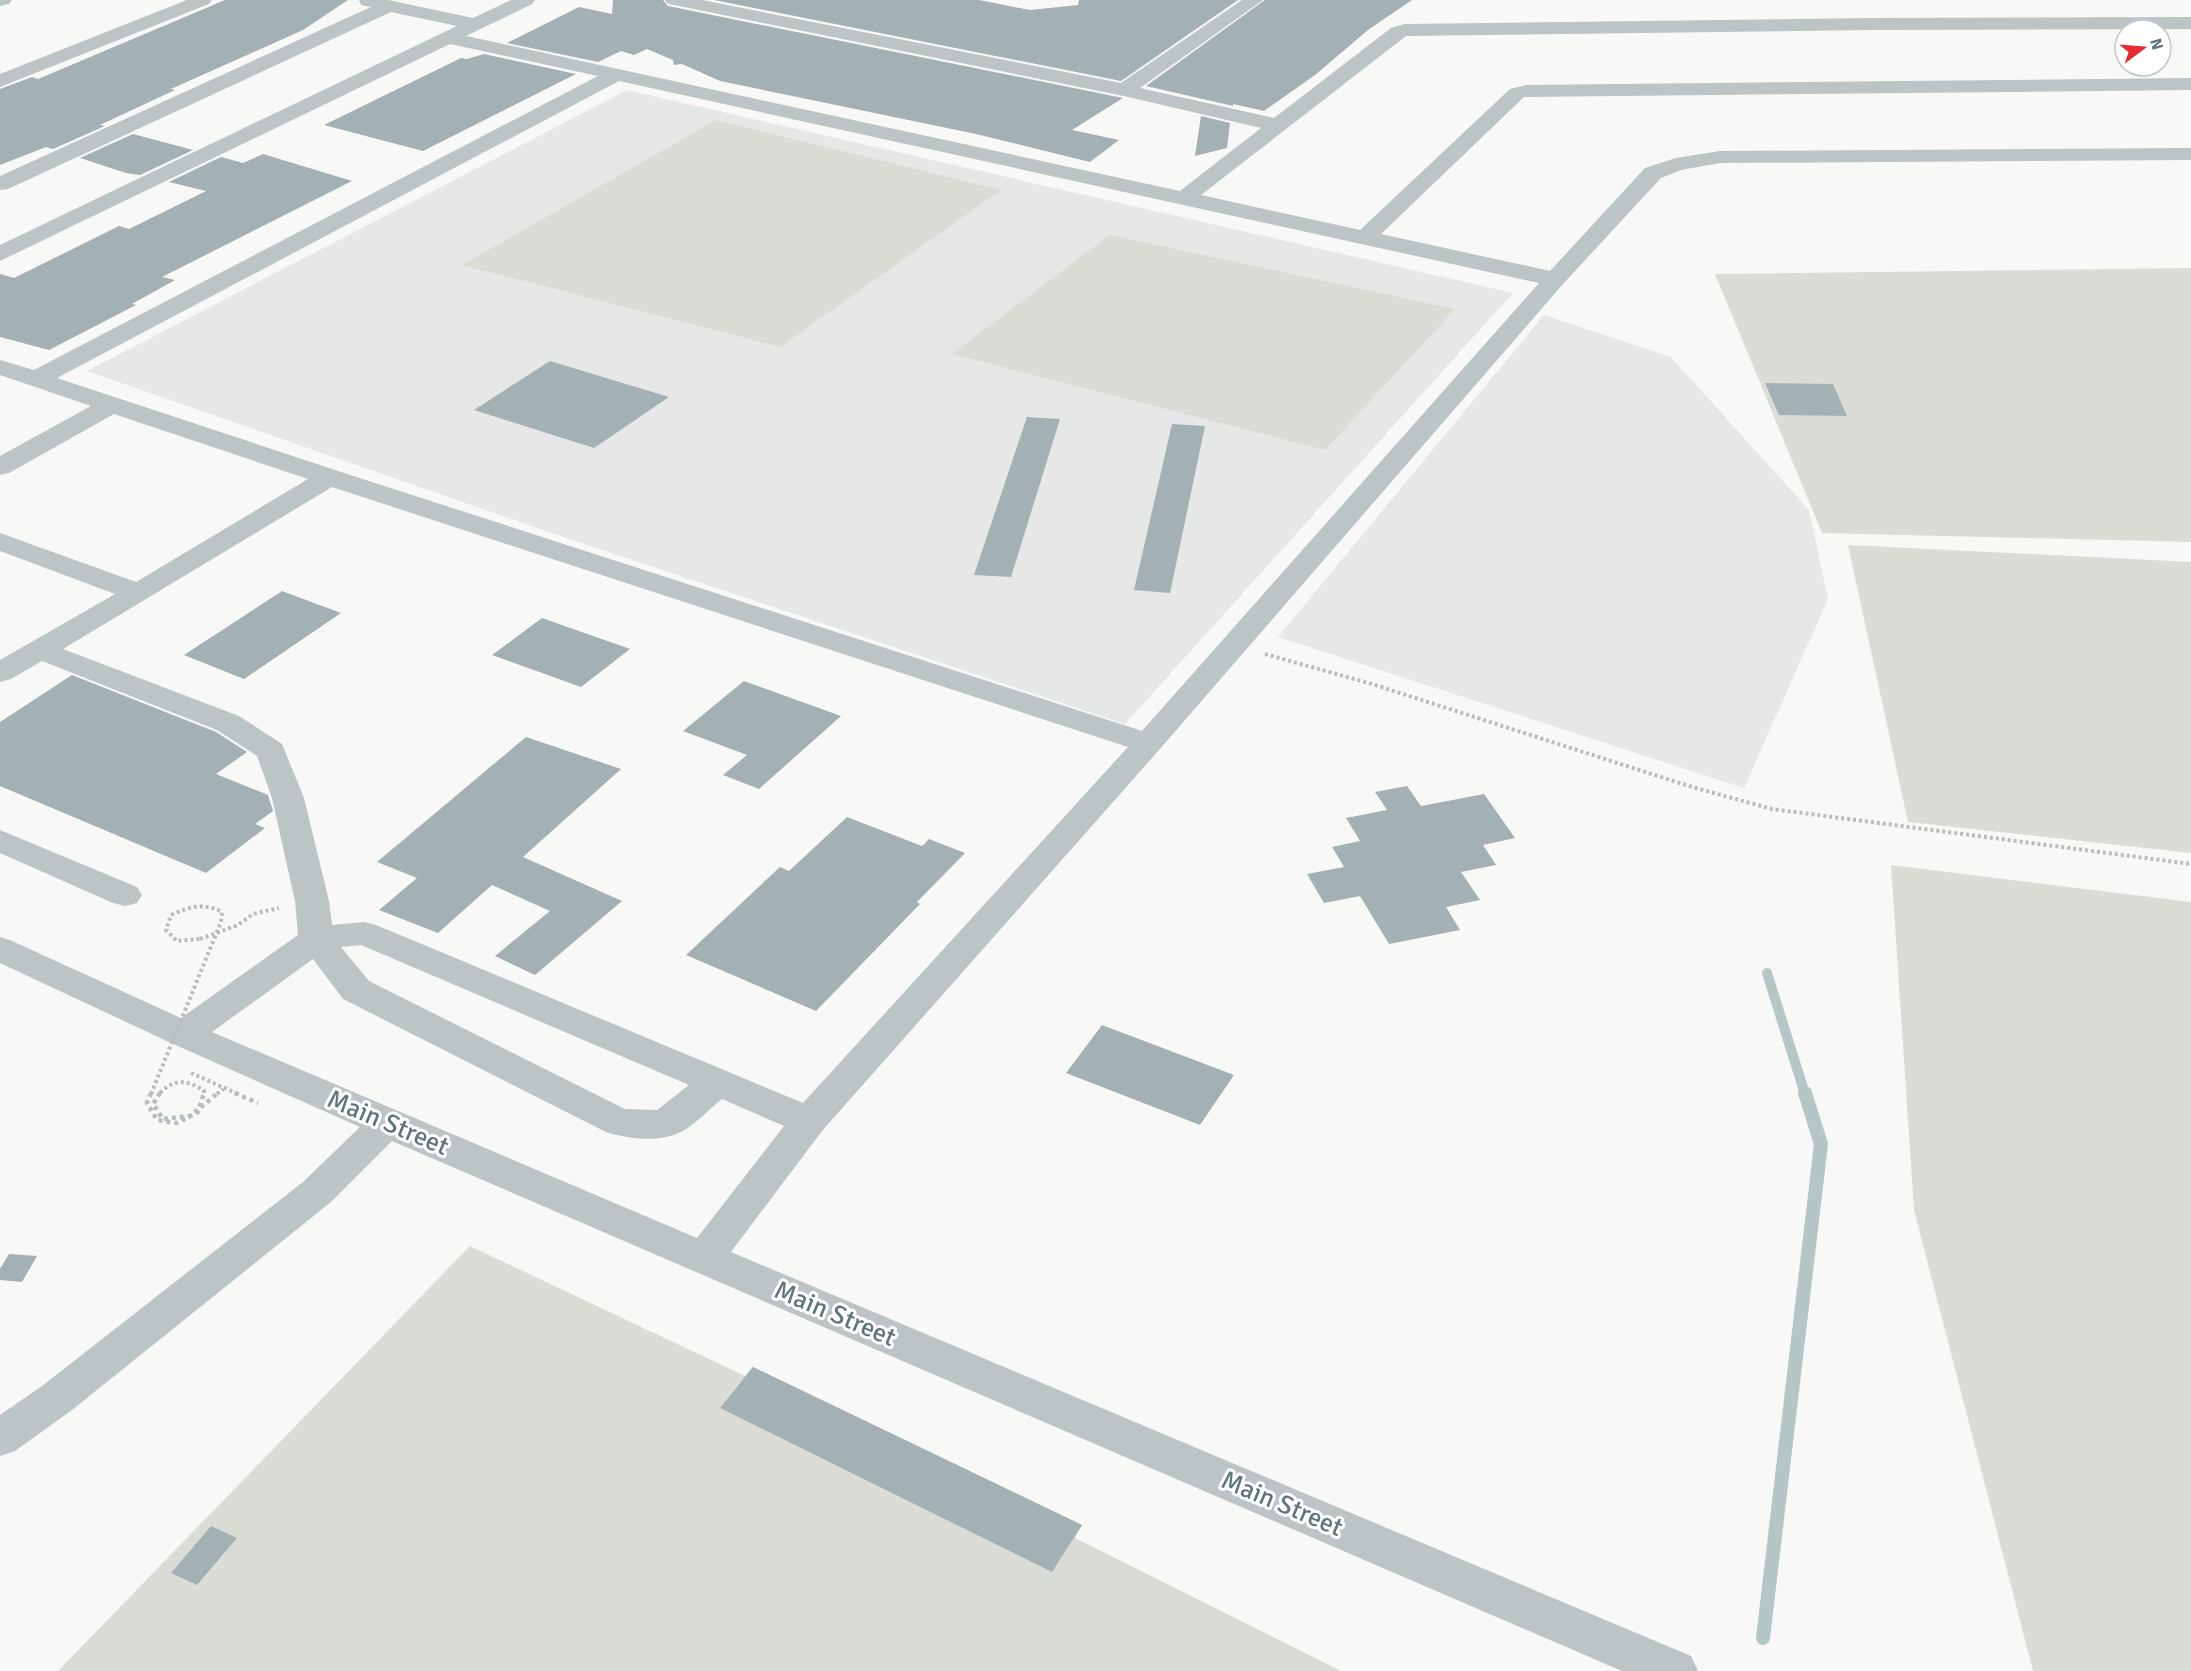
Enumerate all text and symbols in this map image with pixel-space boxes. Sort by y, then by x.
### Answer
north arrow [2113,18,2173,78]
text: N [2145,36,2168,52]
street label: Main Street [322,1083,454,1163]
street label: Main Street [769,1274,901,1354]
street label: Main Street [1216,1464,1348,1544]

